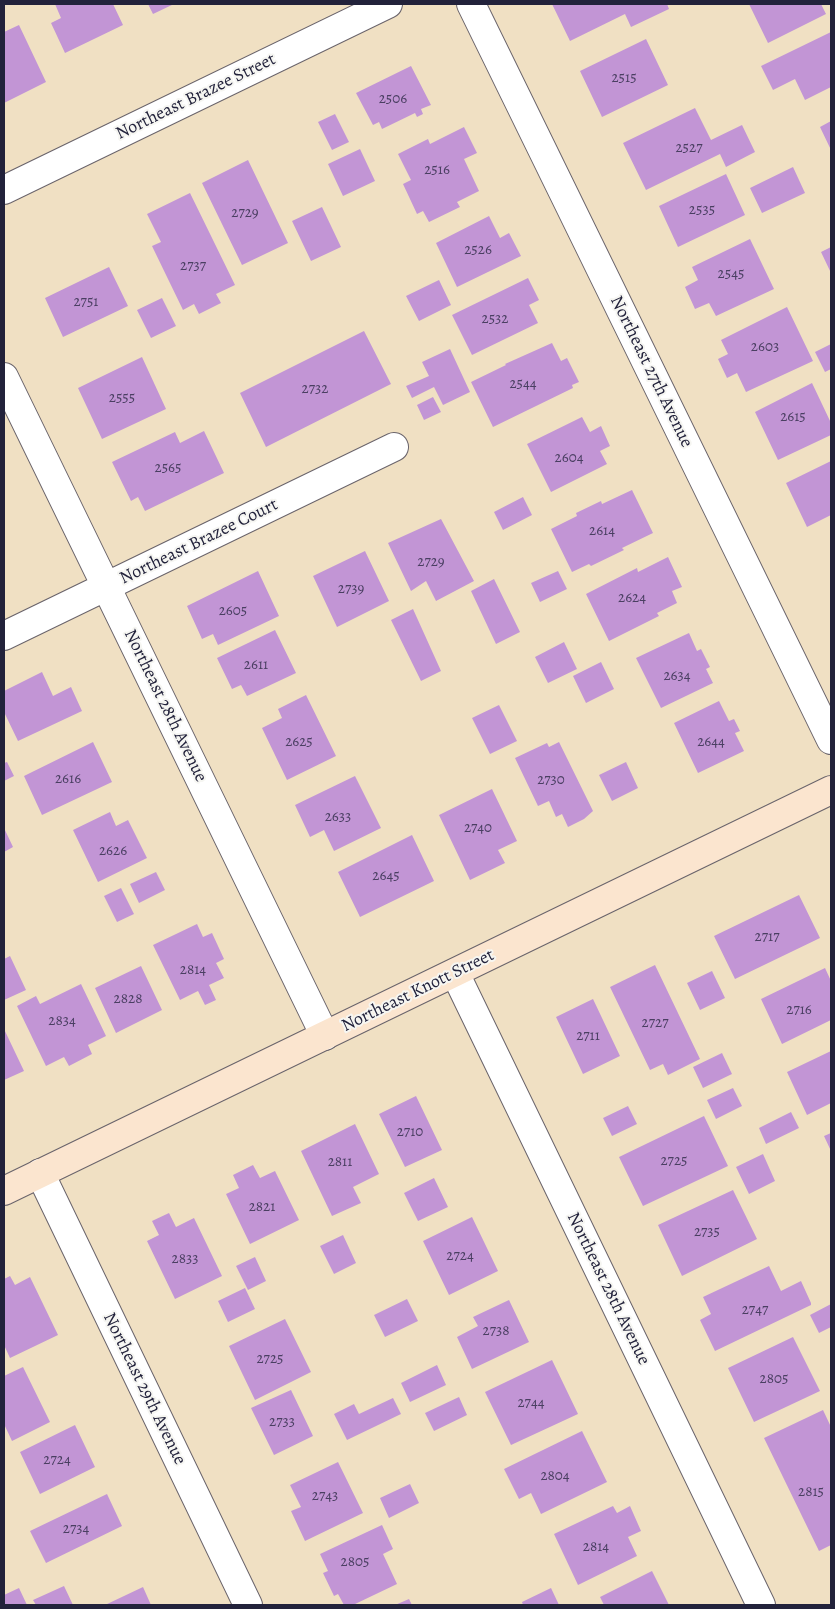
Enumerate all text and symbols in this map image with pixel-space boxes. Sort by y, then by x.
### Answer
street label: Northeast Brazee Street [113,49,279,145]
house number: 2515 [611,69,637,87]
house number: 2506 [379,90,407,108]
house number: 2527 [676,139,702,157]
house number: 2516 [424,161,450,179]
house number: 2535 [689,201,715,219]
house number: 2729 [231,204,259,222]
house number: 2526 [464,241,492,259]
house number: 2737 [180,257,206,275]
house number: 2545 [718,265,744,283]
house number: 2751 [73,293,99,311]
street label: Northeast 27th Avenue [605,293,697,451]
house number: 2532 [482,310,508,328]
house number: 2603 [751,338,779,356]
house number: 2544 [509,375,537,393]
house number: 2732 [302,380,328,398]
house number: 2555 [109,389,135,407]
house number: 2615 [780,408,806,426]
house number: 2604 [555,449,583,467]
house number: 2565 [155,459,181,477]
street label: Northeast Brazee Court [116,494,282,590]
house number: 2614 [589,522,615,540]
house number: 2729 [417,553,445,571]
house number: 2739 [338,580,364,598]
house number: 2624 [618,589,646,607]
house number: 2605 [219,602,247,620]
street label: Northeast 28th Avenue [119,626,211,786]
house number: 2611 [244,656,268,674]
house number: 2634 [663,667,691,685]
house number: 2625 [285,733,313,751]
house number: 2644 [697,733,725,751]
house number: 2616 [55,770,81,788]
house number: 2730 [537,771,565,789]
house number: 2633 [325,808,351,826]
house number: 2740 [464,819,492,837]
house number: 2626 [99,842,127,860]
house number: 2645 [372,867,400,885]
house number: 2717 [755,928,779,946]
street label: Northeast Knott Street [338,945,498,1037]
house number: 2814 [180,961,206,979]
house number: 2828 [114,990,142,1008]
house number: 2716 [786,1001,812,1019]
house number: 2834 [48,1012,76,1030]
house number: 2727 [642,1014,668,1032]
house number: 2711 [576,1027,600,1045]
house number: 2710 [397,1123,423,1141]
house number: 2725 [661,1152,687,1170]
house number: 2811 [328,1153,352,1171]
house number: 2821 [249,1198,275,1216]
street label: Northeast 28th Avenue [562,1209,654,1369]
house number: 2735 [694,1223,720,1241]
house number: 2724 [446,1247,474,1265]
house number: 2833 [172,1250,198,1268]
house number: 2747 [742,1301,768,1319]
street label: Northeast 29th Avenue [98,1309,190,1469]
house number: 2738 [483,1322,509,1340]
house number: 2725 [257,1350,283,1368]
house number: 2805 [760,1370,788,1388]
house number: 2744 [517,1394,545,1412]
house number: 2733 [269,1413,295,1431]
house number: 2724 [43,1451,71,1469]
house number: 2804 [540,1467,570,1485]
house number: 2815 [798,1483,824,1501]
house number: 2743 [312,1487,338,1505]
house number: 2734 [63,1520,89,1538]
house number: 2814 [583,1538,609,1556]
house number: 2805 [341,1553,369,1571]

